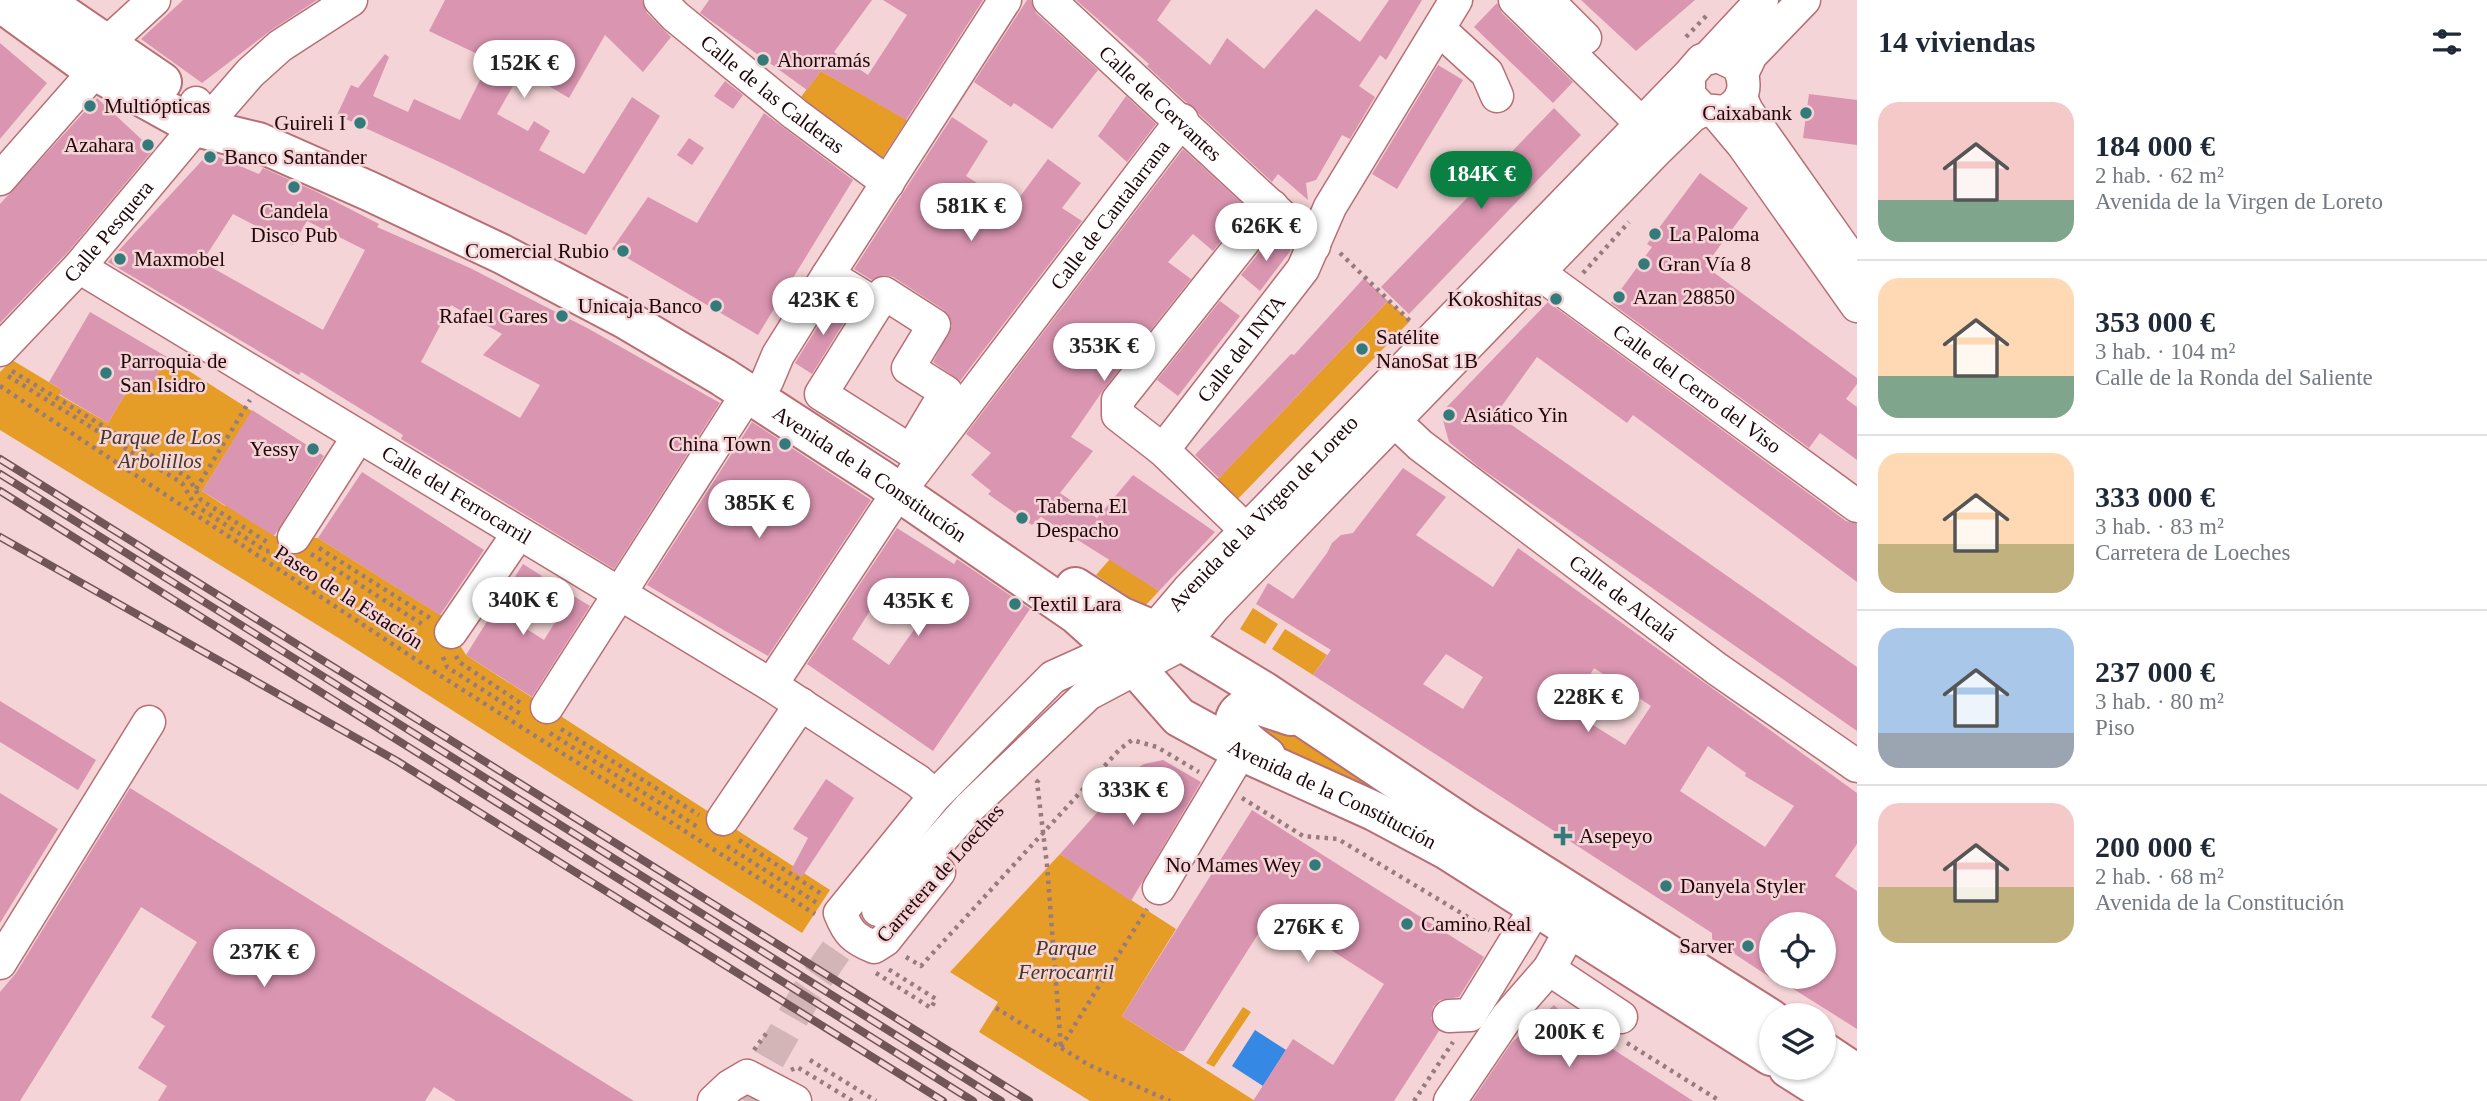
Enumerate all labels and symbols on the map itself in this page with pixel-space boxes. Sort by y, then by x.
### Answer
street label: Calle de las Calderas [696,30,849,159]
pin: 152K € [467,41,581,100]
street label: Calle de Cervantes [1094,41,1227,166]
place label: Ahorramás [777,48,870,72]
marker: Ahorramás [755,52,771,68]
place label: Multiópticas [104,94,210,118]
marker: Multiópticas [82,98,98,114]
place label: Caixabank [1702,101,1792,125]
marker: Caixabank [1798,105,1814,121]
place label: Guireli I [274,111,346,135]
marker: Guireli I [352,115,368,131]
place label: Azahara [64,133,135,157]
street label: Calle de Cantalarrana [1045,134,1175,294]
marker: Azahara [140,137,156,153]
place label: Banco Santander [224,145,367,169]
marker: Banco Santander [202,149,218,165]
pin: 184K € [1424,152,1538,211]
street label: Calle Pesquera [59,175,159,287]
marker: Candela Disco Pub [286,179,302,195]
pin: 581K € [914,184,1028,243]
place label: Candela Disco Pub [251,199,337,247]
pin: 626K € [1209,204,1323,263]
place label: La Paloma [1669,222,1760,246]
marker: La Paloma [1647,226,1663,242]
place label: Comercial Rubio [465,239,609,263]
marker: Comercial Rubio [615,243,631,259]
place label: Maxmobel [134,247,225,271]
marker: Maxmobel [112,251,128,267]
place label: Gran Vía 8 [1658,252,1751,276]
marker: Gran Vía 8 [1636,256,1652,272]
pin: 423K € [766,278,880,337]
place label: Azan 28850 [1633,285,1735,309]
place label: Kokoshitas [1448,287,1542,311]
marker: Azan 28850 [1611,289,1627,305]
street label: Calle del INTA [1192,290,1291,407]
marker: Kokoshitas [1548,291,1564,307]
place label: Unicaja Banco [578,294,702,318]
marker: Unicaja Banco [708,298,724,314]
place label: Rafael Gares [439,304,548,328]
marker: Rafael Gares [554,308,570,324]
street label: Calle del Cerro del Viso [1608,319,1786,458]
pin: 353K € [1047,324,1161,383]
place label: Satélite NanoSat 1B [1376,325,1478,373]
marker: Satélite NanoSat 1B [1354,341,1370,357]
place label: Parroquia de San Isidro [120,349,227,397]
marker: Parroquia de San Isidro [98,365,114,381]
street label: Avenida de la Constitución [768,401,972,547]
place label: Asiático Yin [1463,403,1568,427]
marker: Asiático Yin [1441,407,1457,423]
street label: Avenida de la Virgen de Loreto [1163,411,1363,616]
park label: Parque de Los Arbolillos [98,425,221,473]
place label: China Town [668,432,771,456]
marker: China Town [777,436,793,452]
place label: Yessy [250,437,299,461]
marker: Yessy [305,441,321,457]
street label: Calle del Ferrocarril [377,441,536,549]
pin: 385K € [702,480,816,540]
place label: Taberna El Despacho [1036,494,1127,542]
marker: Taberna El Despacho [1014,510,1030,526]
street label: Paseo de la Estación [270,540,428,654]
street label: Calle de Alcalá [1565,550,1682,647]
pin: 340K € [466,578,580,637]
pin: 435K € [861,578,975,638]
place label: Textil Lara [1029,592,1122,616]
marker: Textil Lara [1007,596,1023,612]
pin: 228K € [1531,674,1645,734]
street label: Avenida de la Constitución [1224,734,1441,854]
pin: 333K € [1076,768,1190,827]
street label: Carretera de Loeches [871,799,1009,947]
place label: Asepeyo [1579,824,1652,848]
marker: Asepeyo [1553,826,1573,846]
place label: No Mames Wey [1165,853,1301,877]
marker: No Mames Wey [1307,857,1323,873]
place label: Danyela Styler [1680,874,1805,898]
marker: Danyela Styler [1658,878,1674,894]
pin: 276K € [1251,904,1365,964]
place label: Camino Real [1421,912,1531,936]
marker: Camino Real [1399,916,1415,932]
pin: 237K € [207,930,321,989]
place label: Sarver [1679,934,1734,958]
park label: Parque Ferrocarril [1017,936,1114,984]
marker: Sarver [1740,938,1756,954]
pin: 200K € [1512,1010,1626,1069]

